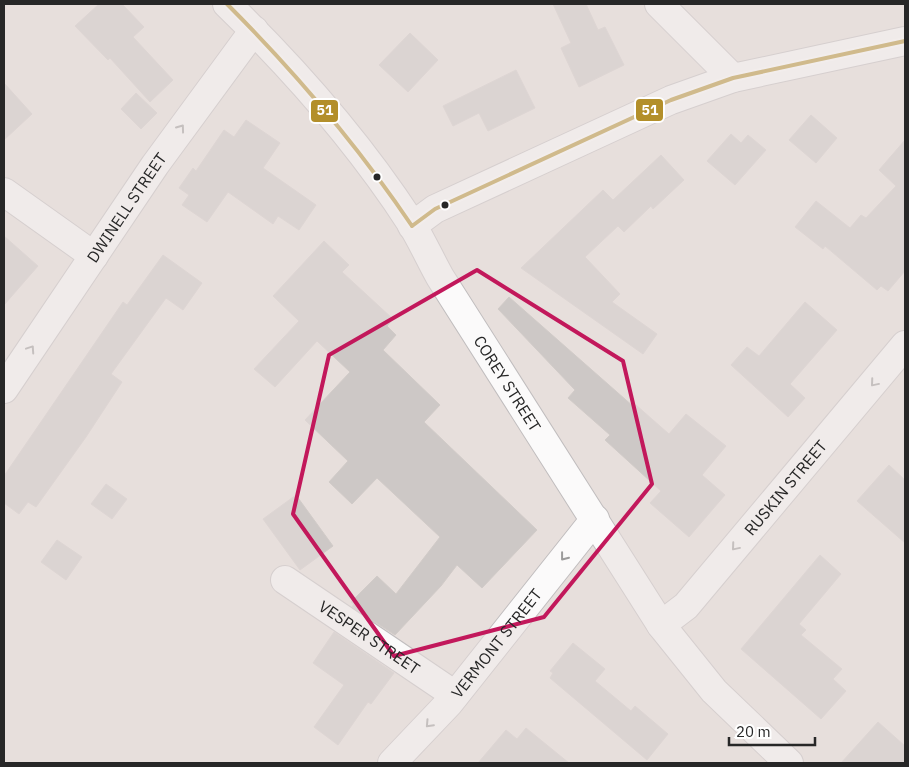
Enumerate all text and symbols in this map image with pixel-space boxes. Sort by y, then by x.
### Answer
line badge: 51 [635,98,664,122]
line badge: 51 [310,99,339,123]
text: 51 [317,101,334,119]
text: 51 [642,101,659,119]
one-way arrow [176,125,184,134]
street label: DWINELL STREET [82,149,171,266]
unlabelled marker [372,172,382,182]
unlabelled marker [440,200,450,210]
street label: COREY STREET [470,332,545,435]
one-way arrow [25,345,34,355]
one-way arrow [870,377,879,386]
street label: RUSKIN STREET [740,436,831,539]
one-way arrow [733,541,741,550]
one-way arrow [561,552,570,561]
street label: VERMONT STREET [447,584,546,702]
street label: VESPER STREET [315,596,424,678]
scale bar [729,714,815,746]
one-way arrow [426,719,435,728]
text: 20 m [736,722,771,741]

